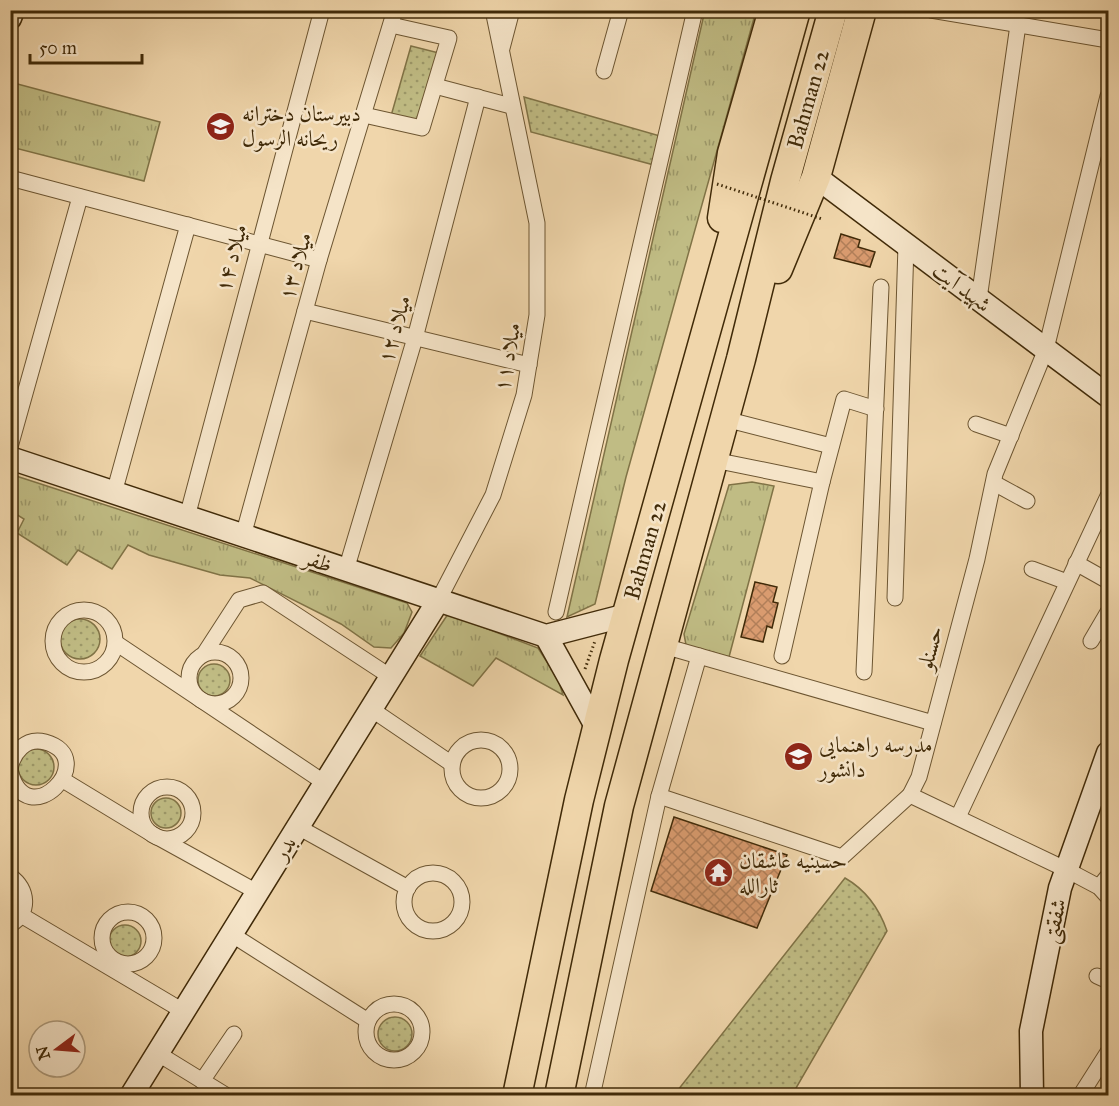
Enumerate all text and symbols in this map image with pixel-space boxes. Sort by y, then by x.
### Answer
scale bar [30,27,142,65]
text: 50 m [39,37,77,59]
street label: Bahman 22 [781,46,835,152]
place label: دبیرستان دخترانه ریحانه الرسول [242,100,361,152]
school or university icon: دبیرستان دخترانه ریحانه الرسول [205,110,237,142]
street label: میلاد ۱۴ [209,221,253,295]
street label: میلاد ۱۳ [272,229,318,303]
street label: شهید آیت [927,256,997,319]
street label: میلاد ۱۲ [371,292,417,366]
street label: میلاد ۱۱ [488,320,526,394]
street label: Bahman 22 [618,497,672,603]
street label: ظفر [298,543,336,579]
street label: حسنلو [911,623,949,675]
place label: مدرسه راهنمایی دانشور [817,731,933,783]
school or university icon: مدرسه راهنمایی دانشور [782,741,814,773]
street label: بدر [265,831,302,867]
place label: حسینیه عاشقان ثارالله [739,847,847,899]
temple icon: حسینیه عاشقان ثارالله [702,857,734,889]
street label: شفقتی [1036,896,1074,946]
north arrow [27,1019,87,1079]
text: N [32,1043,54,1062]

